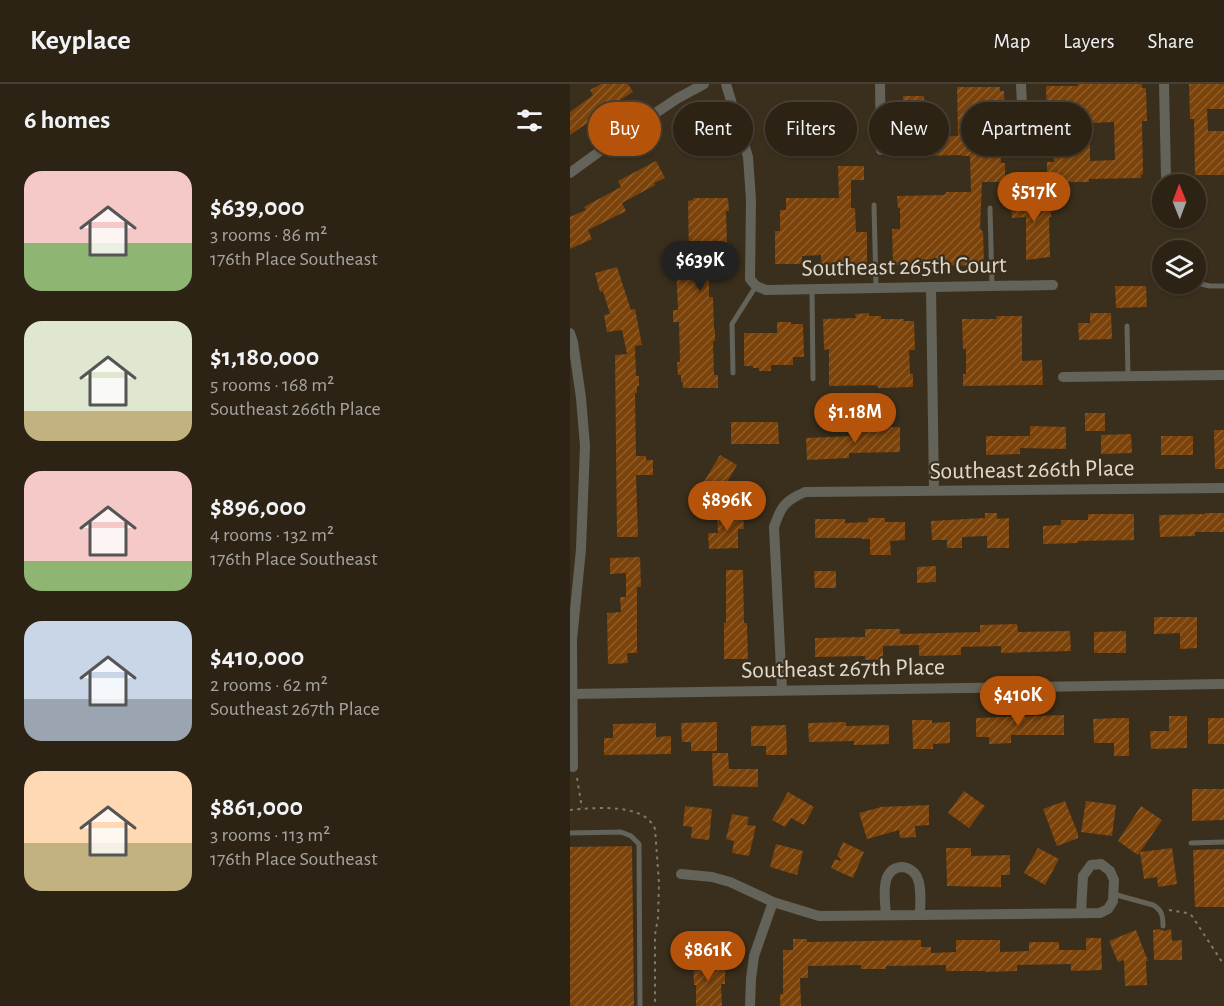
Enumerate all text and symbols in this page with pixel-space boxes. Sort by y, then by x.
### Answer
text: Keyplace [30,27,131,55]
text: Map [994,31,1030,52]
text: Layers [1063,31,1114,52]
text: Share [1147,31,1194,52]
chip: Buy [588,102,661,156]
chip: Rent [673,102,753,156]
chip: Filters [765,102,857,156]
chip: New [869,102,949,156]
chip: Apartment [961,102,1092,156]
icon: filters [513,104,546,137]
text: 6 homes [24,107,110,133]
pin: $517K [992,172,1076,223]
north arrow [1152,174,1206,228]
map controls [1152,174,1206,294]
text: $517K [1011,181,1057,201]
text: $639,000 [210,194,305,220]
icon: home [72,195,144,267]
text: 3 rooms · 86 m² [210,225,327,245]
button: layers [1152,240,1206,294]
pin: $639K [658,241,742,292]
text: 176th Place Southeast [210,249,378,269]
text: $639K [676,250,724,270]
street label: Southeast 265th Court [801,253,1007,281]
text: $1,180,000 [210,344,319,370]
icon: home [72,345,144,417]
text: 5 rooms · 168 m² [210,375,334,395]
pin: $1.18M [806,393,904,444]
text: Southeast 266th Place [210,399,381,419]
text: $1.18M [828,402,882,422]
street label: Southeast 266th Place [929,456,1135,484]
pin: $896K [685,481,769,532]
text: $896K [702,490,752,510]
text: $896,000 [210,494,306,520]
icon: home [72,495,144,567]
text: 4 rooms · 132 m² [210,525,334,545]
text: 176th Place Southeast [210,549,378,569]
text: $410,000 [210,644,304,670]
icon: home [72,645,144,717]
street label: Southeast 267th Place [741,655,945,683]
text: 2 rooms · 62 m² [210,675,328,695]
pin: $410K [976,676,1060,727]
text: $410K [994,685,1042,705]
text: Southeast 267th Place [210,699,380,719]
text: $861,000 [210,794,303,820]
icon: home [72,795,144,867]
text: 3 rooms · 113 m² [210,825,330,845]
text: 176th Place Southeast [210,849,378,869]
pin: $861K [666,931,750,982]
text: $861K [684,940,732,960]

